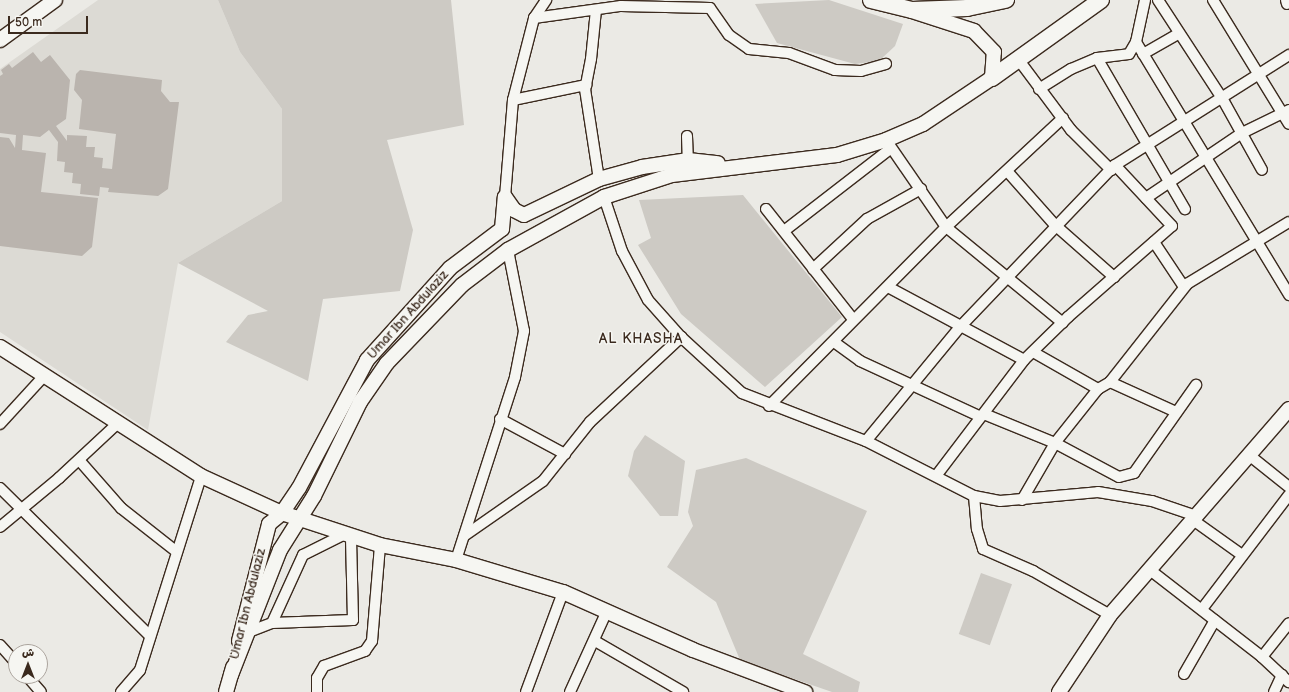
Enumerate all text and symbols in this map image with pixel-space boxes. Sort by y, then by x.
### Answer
scale bar [10,8,90,34]
text: 50 m [15,15,42,30]
street label: Umar Ibn Abdulaziz [364,268,452,362]
district label: AL KHASHA [599,331,683,347]
street label: Umar Ibn Abdulaziz [227,547,269,661]
north arrow [8,644,48,684]
text: ش [22,646,34,659]

